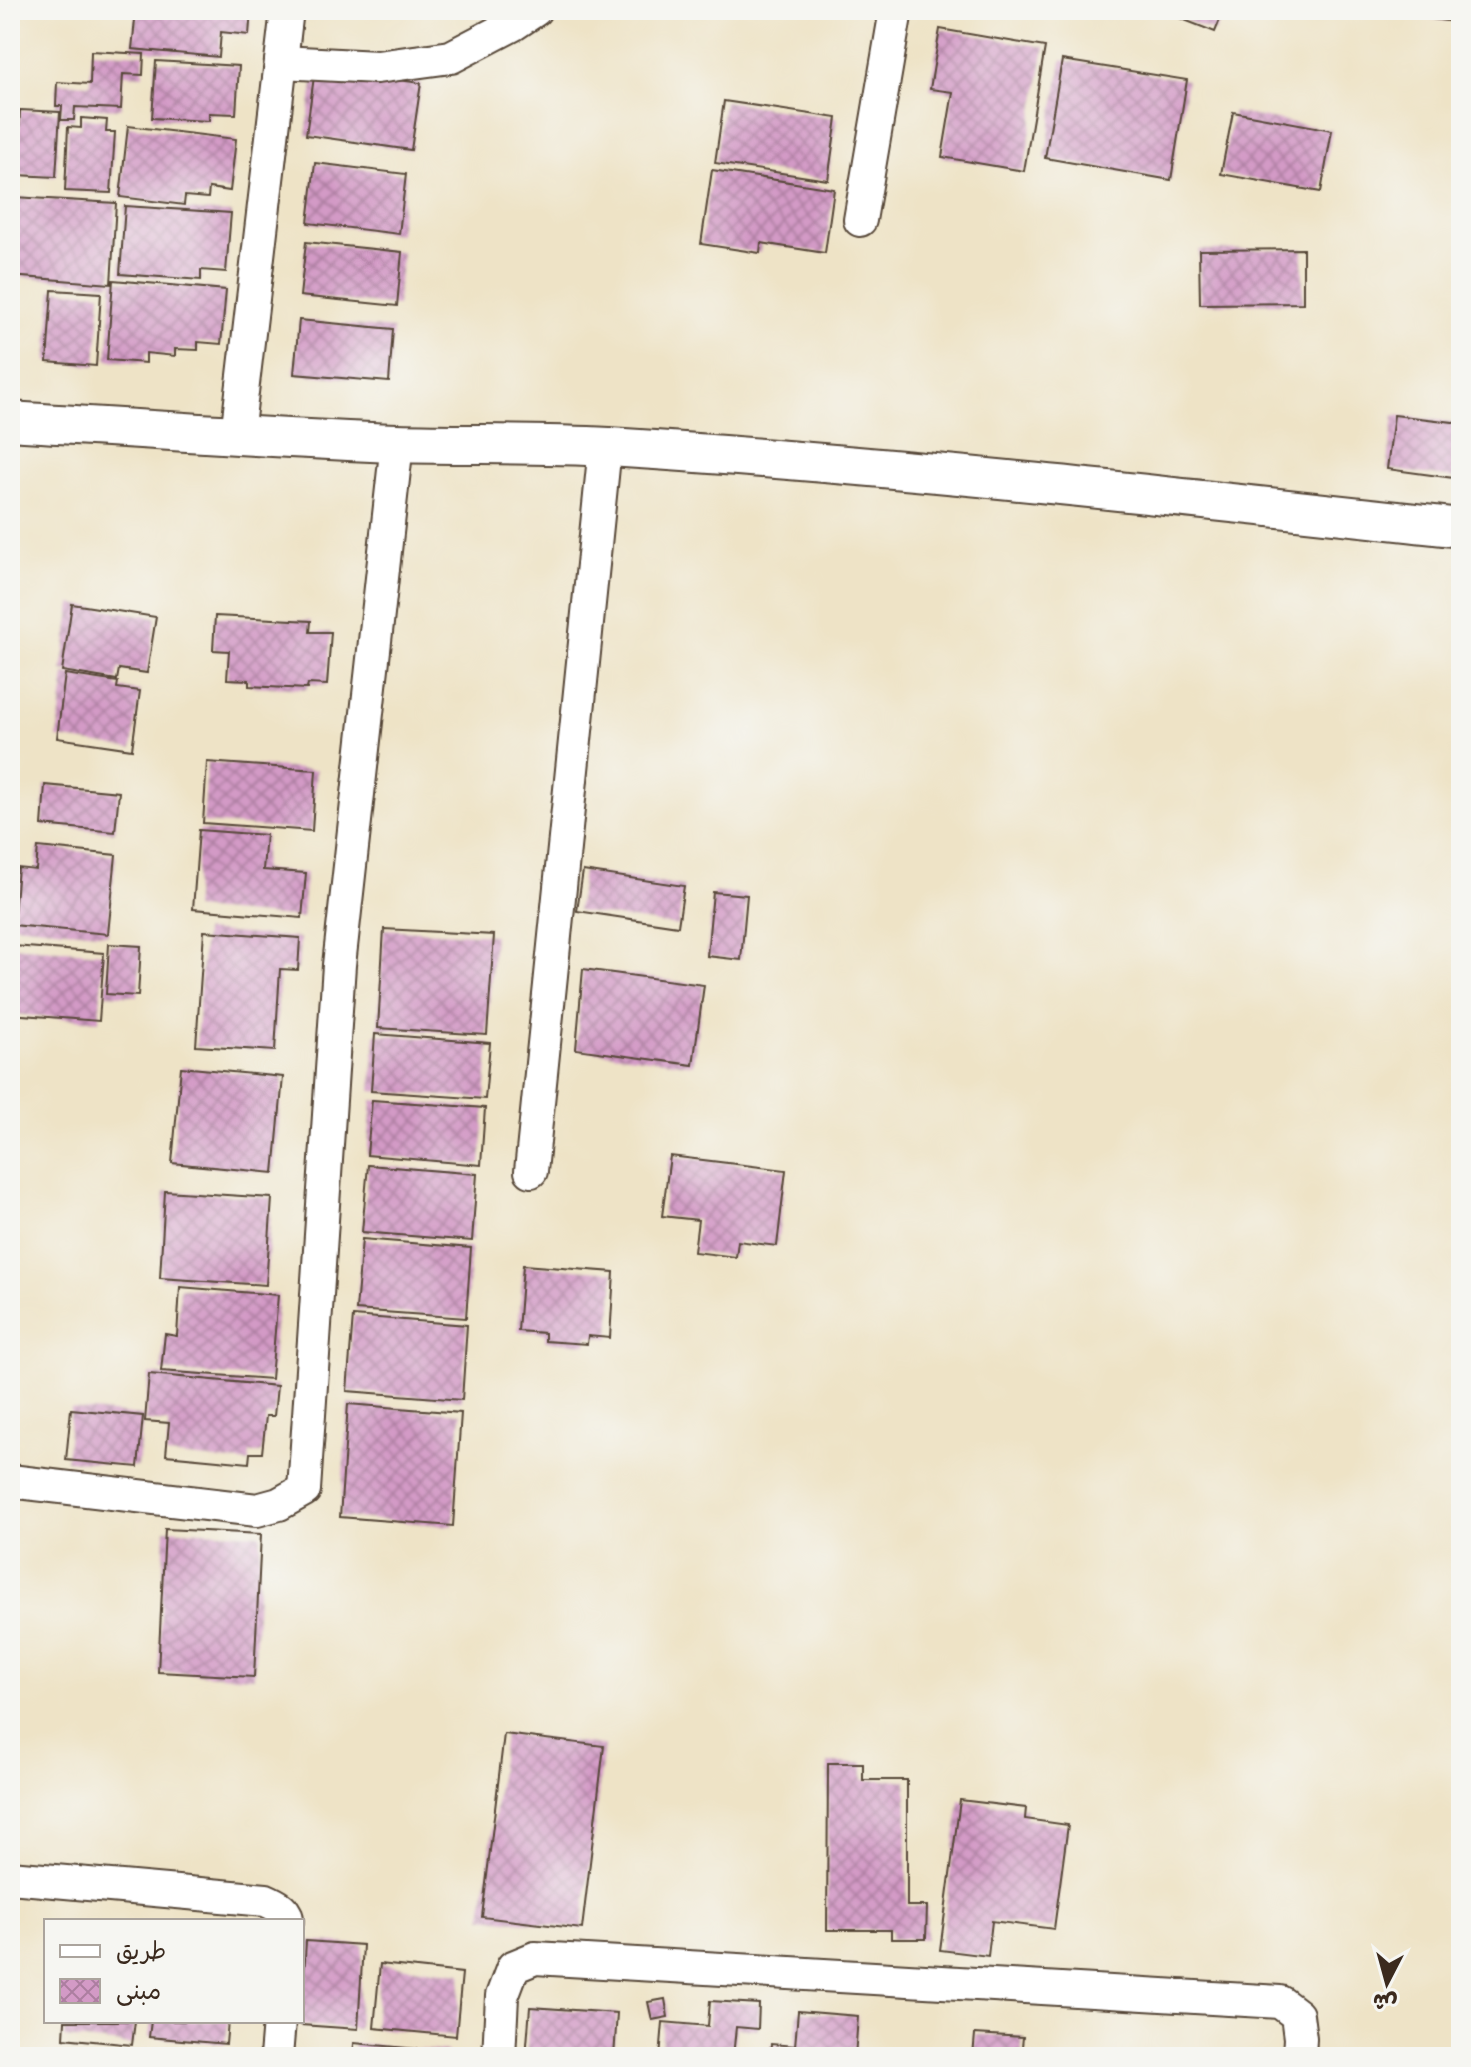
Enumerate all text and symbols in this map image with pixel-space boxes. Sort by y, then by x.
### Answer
legend [44,1919,304,2023]
text: طريق [116,1931,166,1967]
north arrow [1347,1943,1427,2023]
text: مبنى [116,1971,161,2007]
text: ش [1371,1987,1399,2022]

